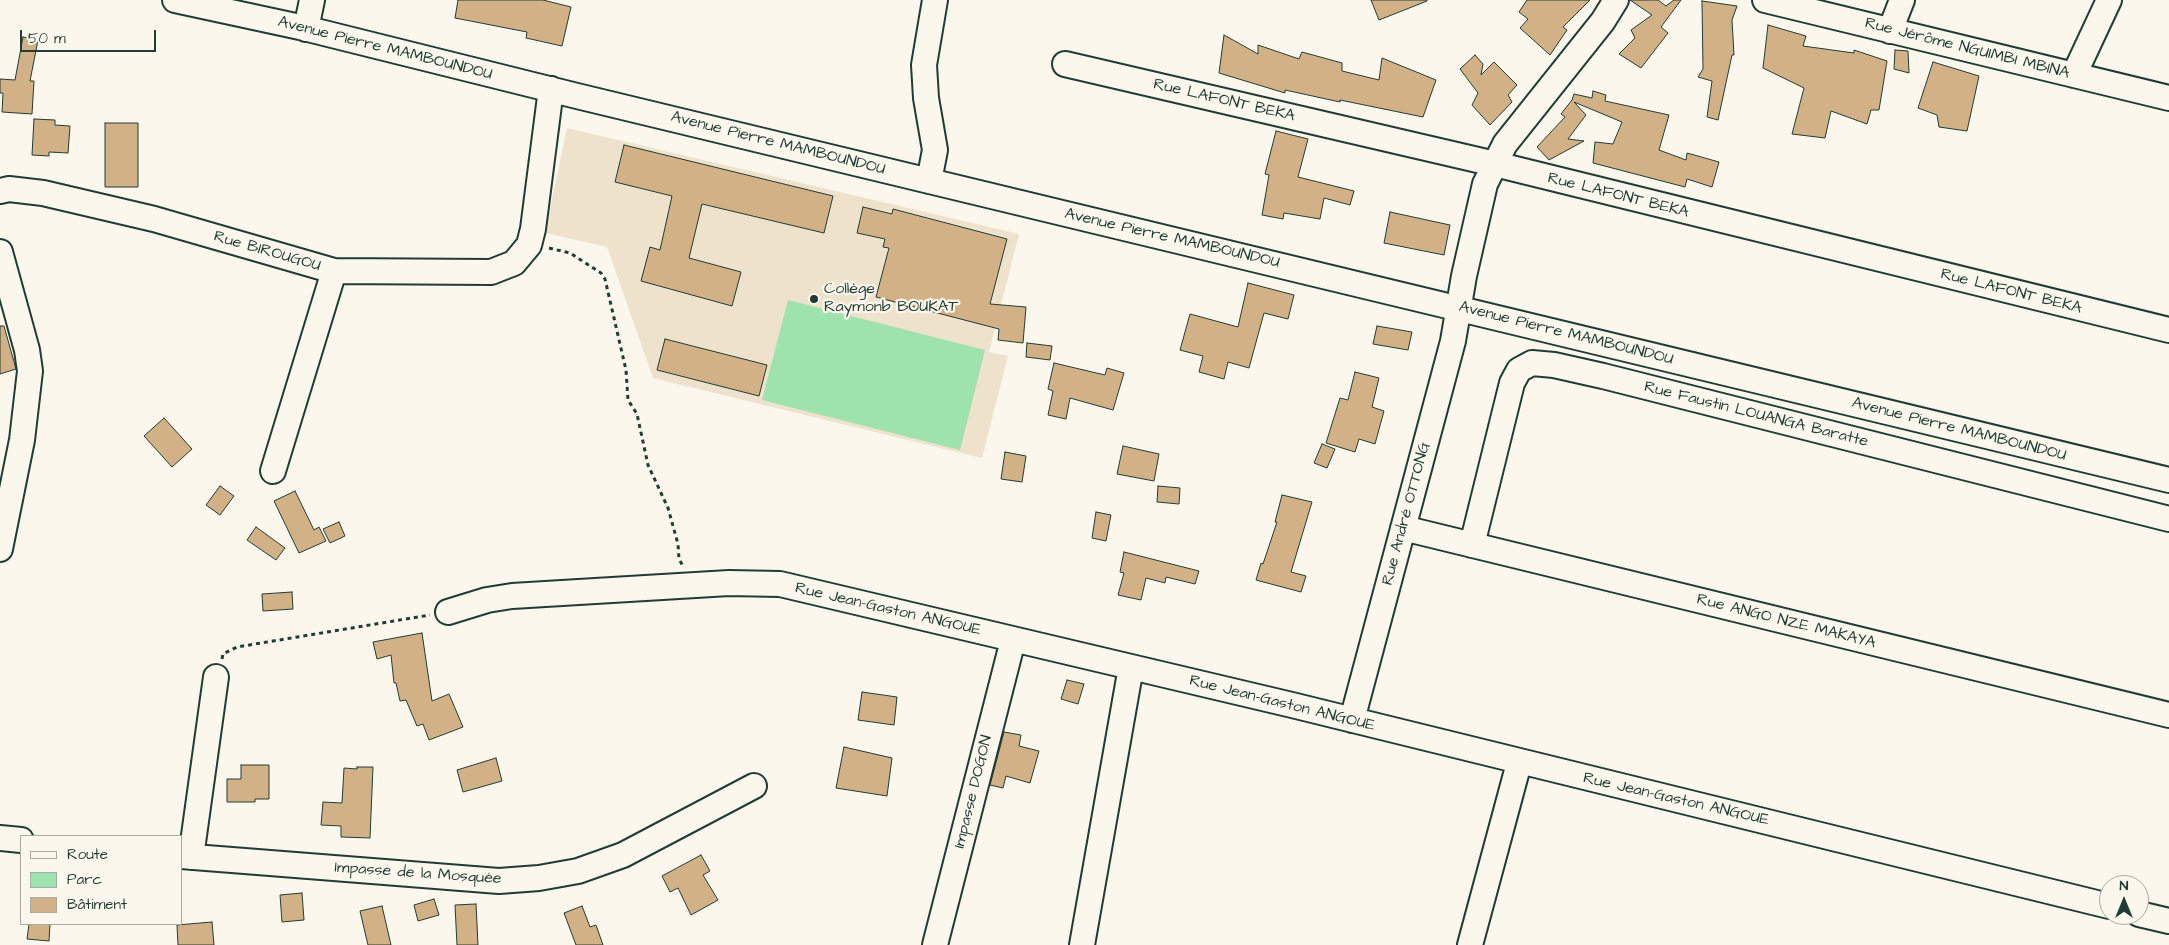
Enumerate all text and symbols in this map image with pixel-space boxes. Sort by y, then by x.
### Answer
street label: Avenue Pierre MAMBOUNDOU [276,13,494,85]
street label: Rue Jérôme NGUIMBI MBINA [1863,14,2071,84]
scale bar [22,20,159,52]
text: 50 m [28,28,66,49]
street label: Rue LAFONT BEKA [1151,75,1297,127]
street label: Avenue Pierre MAMBOUNDOU [669,108,887,180]
street label: Rue LAFONT BEKA [1545,169,1691,223]
street label: Avenue Pierre MAMBOUNDOU [1063,205,1281,273]
street label: Rue BIROUGOU [211,228,323,276]
street label: Rue LAFONT BEKA [1938,265,2084,319]
place label: Collège Raymonb BOUKAT [824,280,958,318]
marker: Collège Raymonb BOUKAT [808,293,820,305]
street label: Avenue Pierre MAMBOUNDOU [1457,298,1675,370]
street label: Rue Faustin LOUANGA Baratte [1642,378,1870,452]
street label: Avenue Pierre MAMBOUNDOU [1850,394,2068,466]
street label: Rue André OTTONG [1379,440,1435,588]
street label: Rue Jean-Gaston ANGOUE [793,579,983,641]
street label: Rue ANGO NZE MAKAYA [1695,590,1877,654]
street label: Rue Jean-Gaston ANGOUE [1187,672,1377,736]
street label: Impasse DOGON [951,733,997,851]
street label: Rue Jean-Gaston ANGOUE [1581,769,1771,831]
legend [20,835,182,925]
text: Route [67,844,108,865]
street label: Impasse de la Mosquée [334,859,502,889]
text: Parc [67,869,102,890]
north arrow [2099,875,2149,925]
text: N [2120,876,2128,896]
text: Bâtiment [67,894,127,915]

